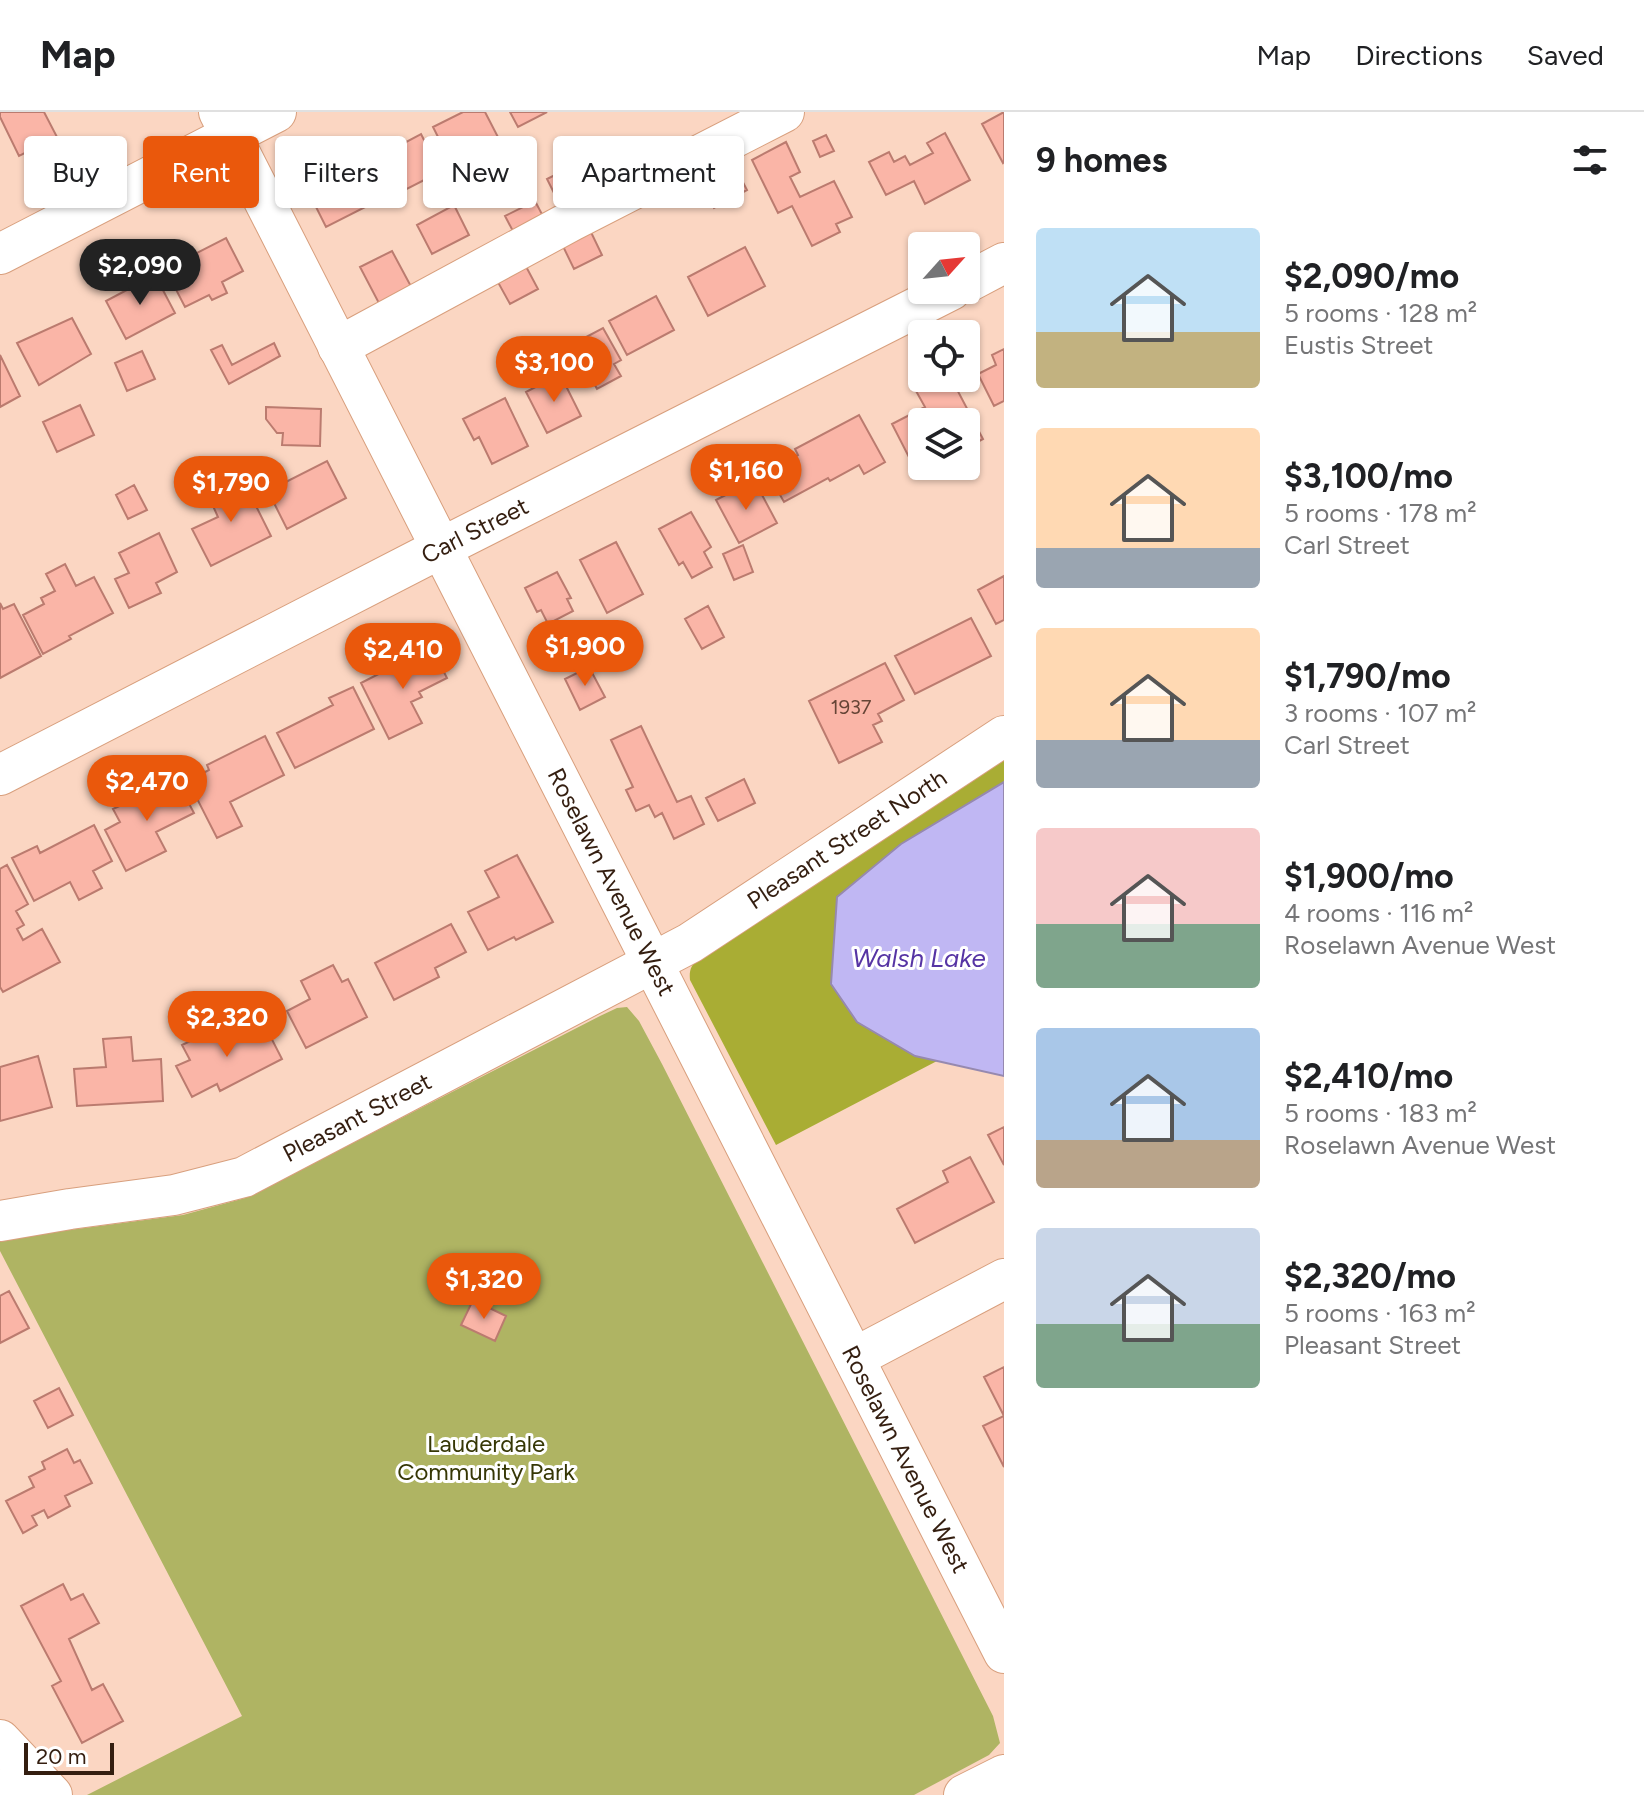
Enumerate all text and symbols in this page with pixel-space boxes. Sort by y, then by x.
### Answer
text: Map [40,32,116,78]
text: Map [1257,38,1311,72]
text: Directions [1355,38,1483,72]
text: Saved [1527,38,1604,72]
chip: Buy [24,136,127,208]
chip: Rent [143,136,259,208]
chip: Filters [275,136,407,208]
chip: New [423,136,537,208]
chip: Apartment [553,136,744,208]
icon: filters [1568,138,1612,182]
text: 9 homes [1036,140,1167,181]
north arrow [908,232,980,304]
map controls [908,232,980,480]
pin: $2,090 [75,239,205,307]
text: $2,090 [98,249,182,281]
text: $2,090/mo [1284,256,1459,297]
icon: home [1100,260,1196,356]
text: 5 rooms · 128 m² [1284,297,1477,329]
button: locate [908,320,980,392]
text: Eustis Street [1284,329,1433,361]
pin: $3,100 [489,336,619,404]
text: $3,100 [514,346,594,378]
button: layers [908,408,980,480]
pin: $1,160 [681,444,811,512]
text: $1,160 [709,454,783,486]
pin: $1,790 [166,456,296,524]
text: $3,100/mo [1284,456,1453,497]
icon: home [1100,460,1196,556]
text: $1,790 [192,466,270,498]
street label: Carl Street [416,491,533,570]
text: 5 rooms · 178 m² [1284,497,1477,529]
text: Carl Street [1284,529,1410,561]
pin: $1,900 [520,620,650,688]
pin: $2,410 [338,623,468,691]
text: $1,900 [545,630,625,662]
text: $2,410 [363,633,443,665]
text: $1,790/mo [1284,656,1451,697]
icon: home [1100,660,1196,756]
house number: 1937 [830,695,872,719]
text: 3 rooms · 107 m² [1284,697,1477,729]
text: Carl Street [1284,729,1410,761]
pin: $2,470 [82,755,212,823]
street label: Roselawn Avenue West [542,763,682,1000]
street label: Pleasant Street North [742,763,952,915]
text: $2,470 [105,765,189,797]
text: $1,900/mo [1284,856,1454,897]
icon: home [1100,860,1196,956]
text: 4 rooms · 116 m² [1284,897,1473,929]
text: Roselawn Avenue West [1284,929,1556,961]
water label: Walsh Lake [852,942,986,974]
pin: $2,320 [162,991,292,1059]
text: $2,320 [186,1001,268,1033]
text: $2,410/mo [1284,1056,1453,1097]
icon: home [1100,1060,1196,1156]
street label: Pleasant Street [278,1066,436,1168]
text: 5 rooms · 183 m² [1284,1097,1477,1129]
text: Roselawn Avenue West [1284,1129,1556,1161]
pin: $1,320 [419,1253,549,1321]
text: $2,320/mo [1284,1256,1456,1297]
icon: home [1100,1260,1196,1356]
text: $1,320 [445,1263,523,1295]
text: 5 rooms · 163 m² [1284,1297,1476,1329]
text: Pleasant Street [1284,1329,1461,1361]
street label: Roselawn Avenue West [836,1340,976,1578]
park label: Lauderdale Community Park [397,1429,575,1486]
scale bar [24,1739,114,1775]
text: 20 m [36,1743,87,1770]

